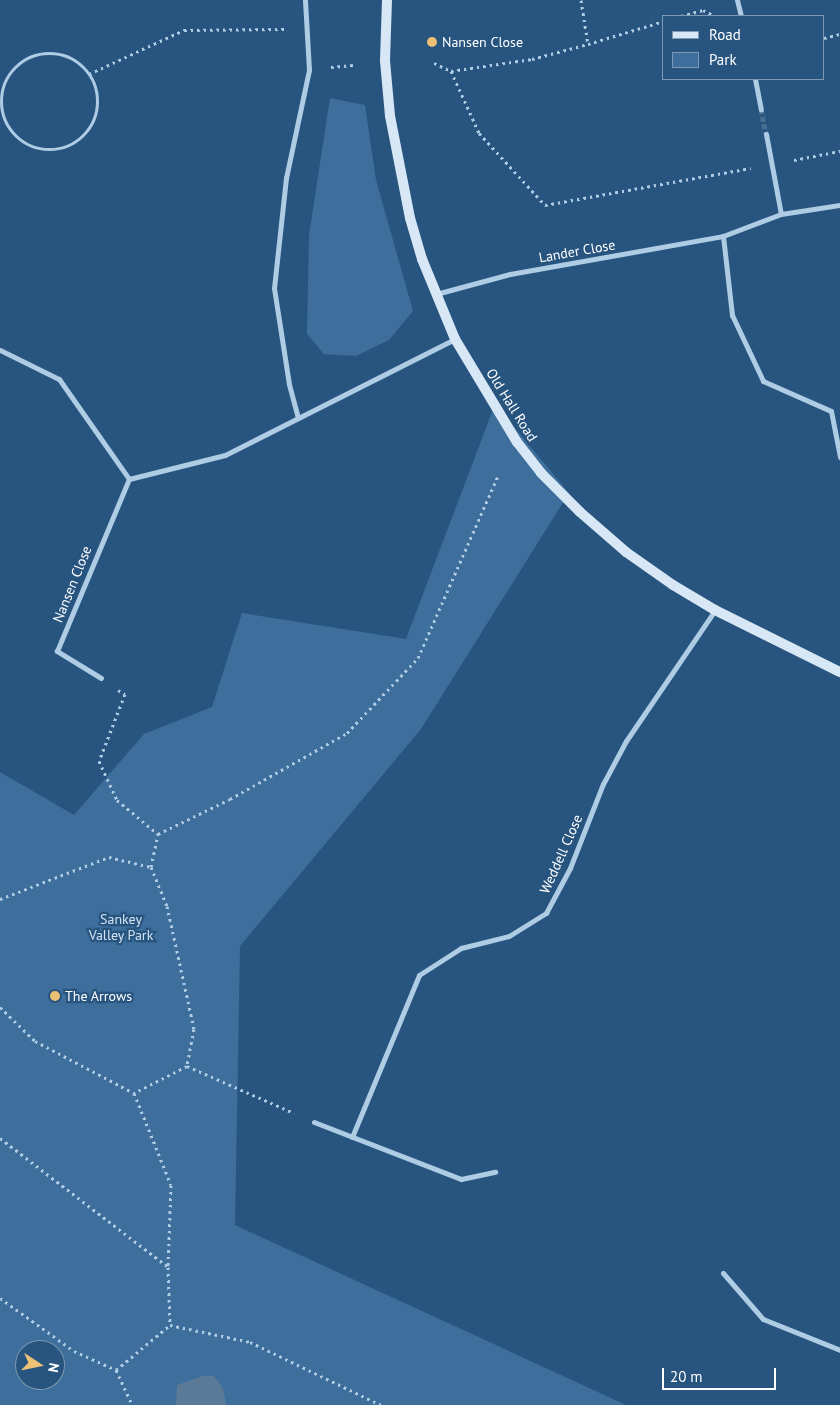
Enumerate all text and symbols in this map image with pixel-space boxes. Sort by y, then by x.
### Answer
legend [662,15,825,80]
text: Road [709,25,741,44]
place label: Nansen Close [442,34,523,50]
marker: Nansen Close [426,36,438,48]
text: Park [709,50,737,69]
street label: Lander Close [537,236,617,266]
street label: Old Hall Road [483,365,541,445]
street label: Nansen Close [49,543,95,625]
street label: Weddell Close [536,812,586,896]
park label: Sankey Valley Park [88,911,154,944]
place label: The Arrows [65,988,133,1004]
marker: The Arrows [49,990,61,1002]
north arrow [15,1340,65,1390]
scale bar [665,1358,779,1390]
text: N [44,1361,63,1374]
text: 20 m [670,1367,703,1386]

